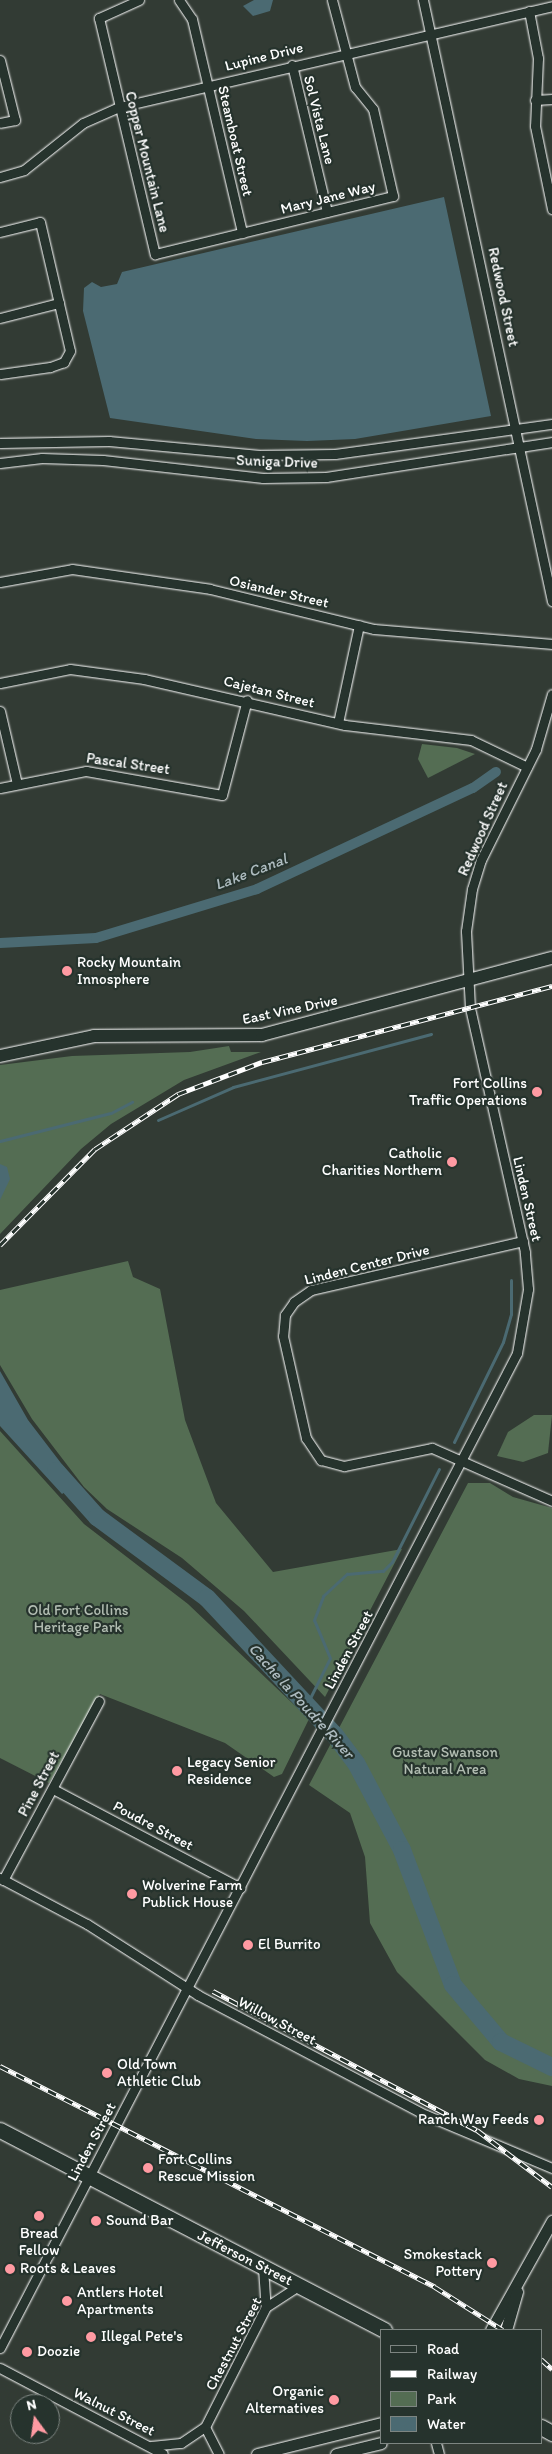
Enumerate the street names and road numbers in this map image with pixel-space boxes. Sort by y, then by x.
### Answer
street label: Lupine Drive [223,39,305,75]
street label: Sol Vista Lane [299,74,339,166]
street label: Steamboat Street [214,84,256,198]
street label: Copper Mountain Lane [121,89,173,235]
street label: Mary Jane Way [279,178,377,218]
street label: Redwood Street [484,246,522,348]
street label: Suniga Drive [236,452,318,472]
street label: Osiander Street [228,572,330,612]
street label: Cajetan Street [222,672,316,712]
street label: Pascal Street [85,749,171,779]
street label: Redwood Street [454,779,512,879]
street label: East Vine Drive [241,991,339,1029]
street label: Linden Street [508,1155,546,1243]
street label: Linden Center Drive [303,1241,431,1289]
street label: Linden Street [321,1608,377,1692]
street label: Pine Street [14,1748,64,1820]
street label: Poudre Street [110,1797,196,1855]
street label: Willow Street [235,1993,319,2049]
street label: Linden Street [64,2100,120,2184]
street label: Jefferson Street [194,2226,296,2290]
street label: Chestnut Street [202,2295,266,2393]
street label: Walnut Street [70,2384,158,2440]

